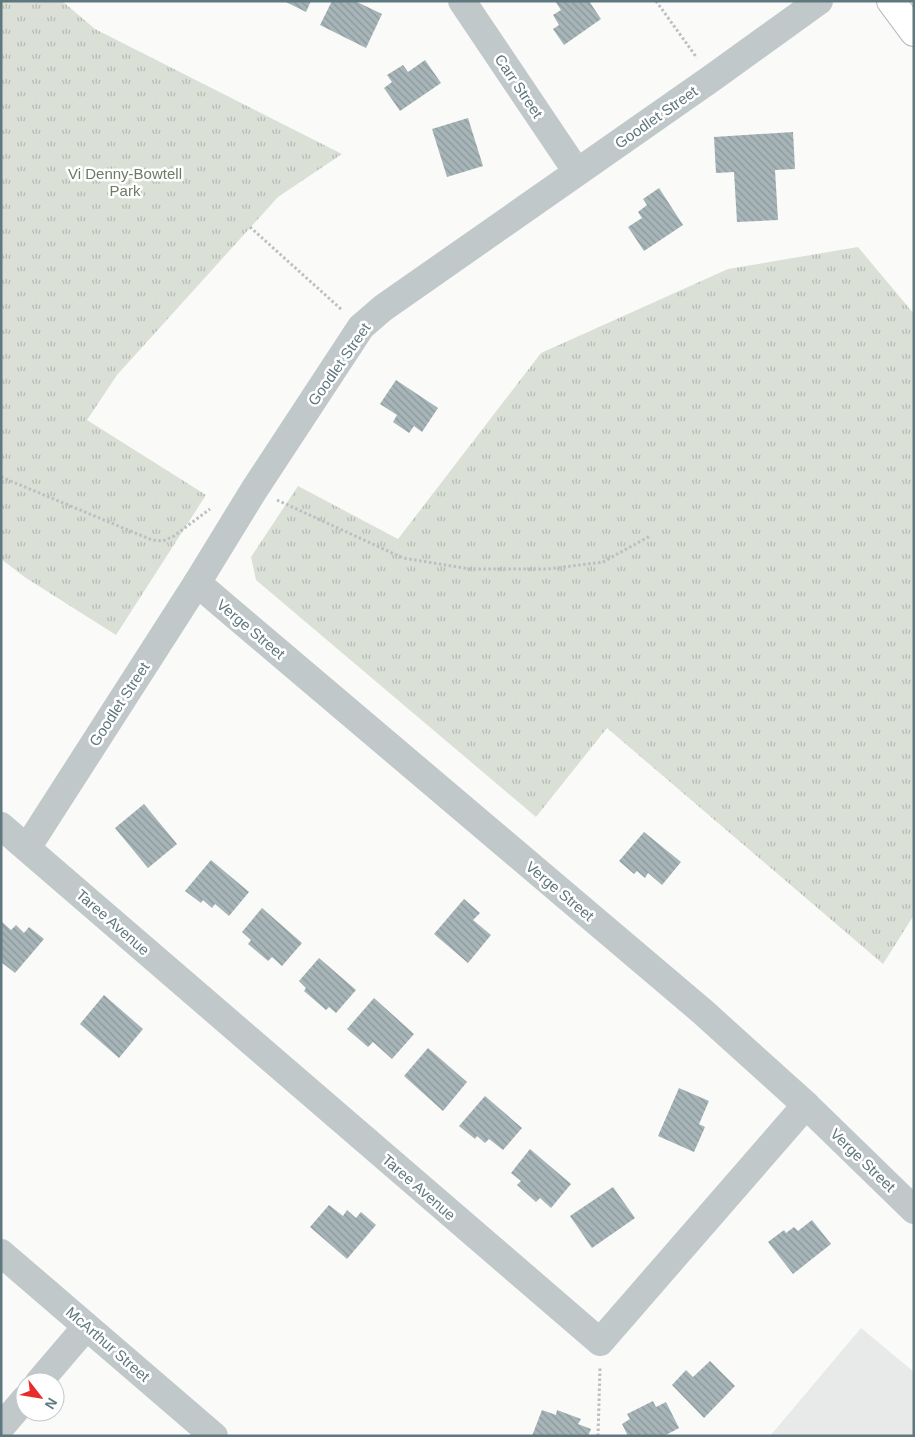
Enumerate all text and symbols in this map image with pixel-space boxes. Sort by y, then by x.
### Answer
street label: Carr Street [491,51,547,122]
street label: Goodlet Street [612,82,701,152]
park label: Vi Denny-Bowtell Park [68,165,182,199]
street label: Goodlet Street [304,319,374,408]
street label: Verge Street [214,596,289,663]
street label: Goodlet Street [86,658,153,749]
street label: Verge Street [523,858,598,925]
street label: Taree Avenue [73,886,153,958]
street label: Verge Street [827,1125,899,1196]
street label: Taree Avenue [379,1151,459,1223]
street label: McArthur Street [63,1303,154,1385]
north arrow [15,1372,65,1422]
text: N [42,1395,61,1412]

